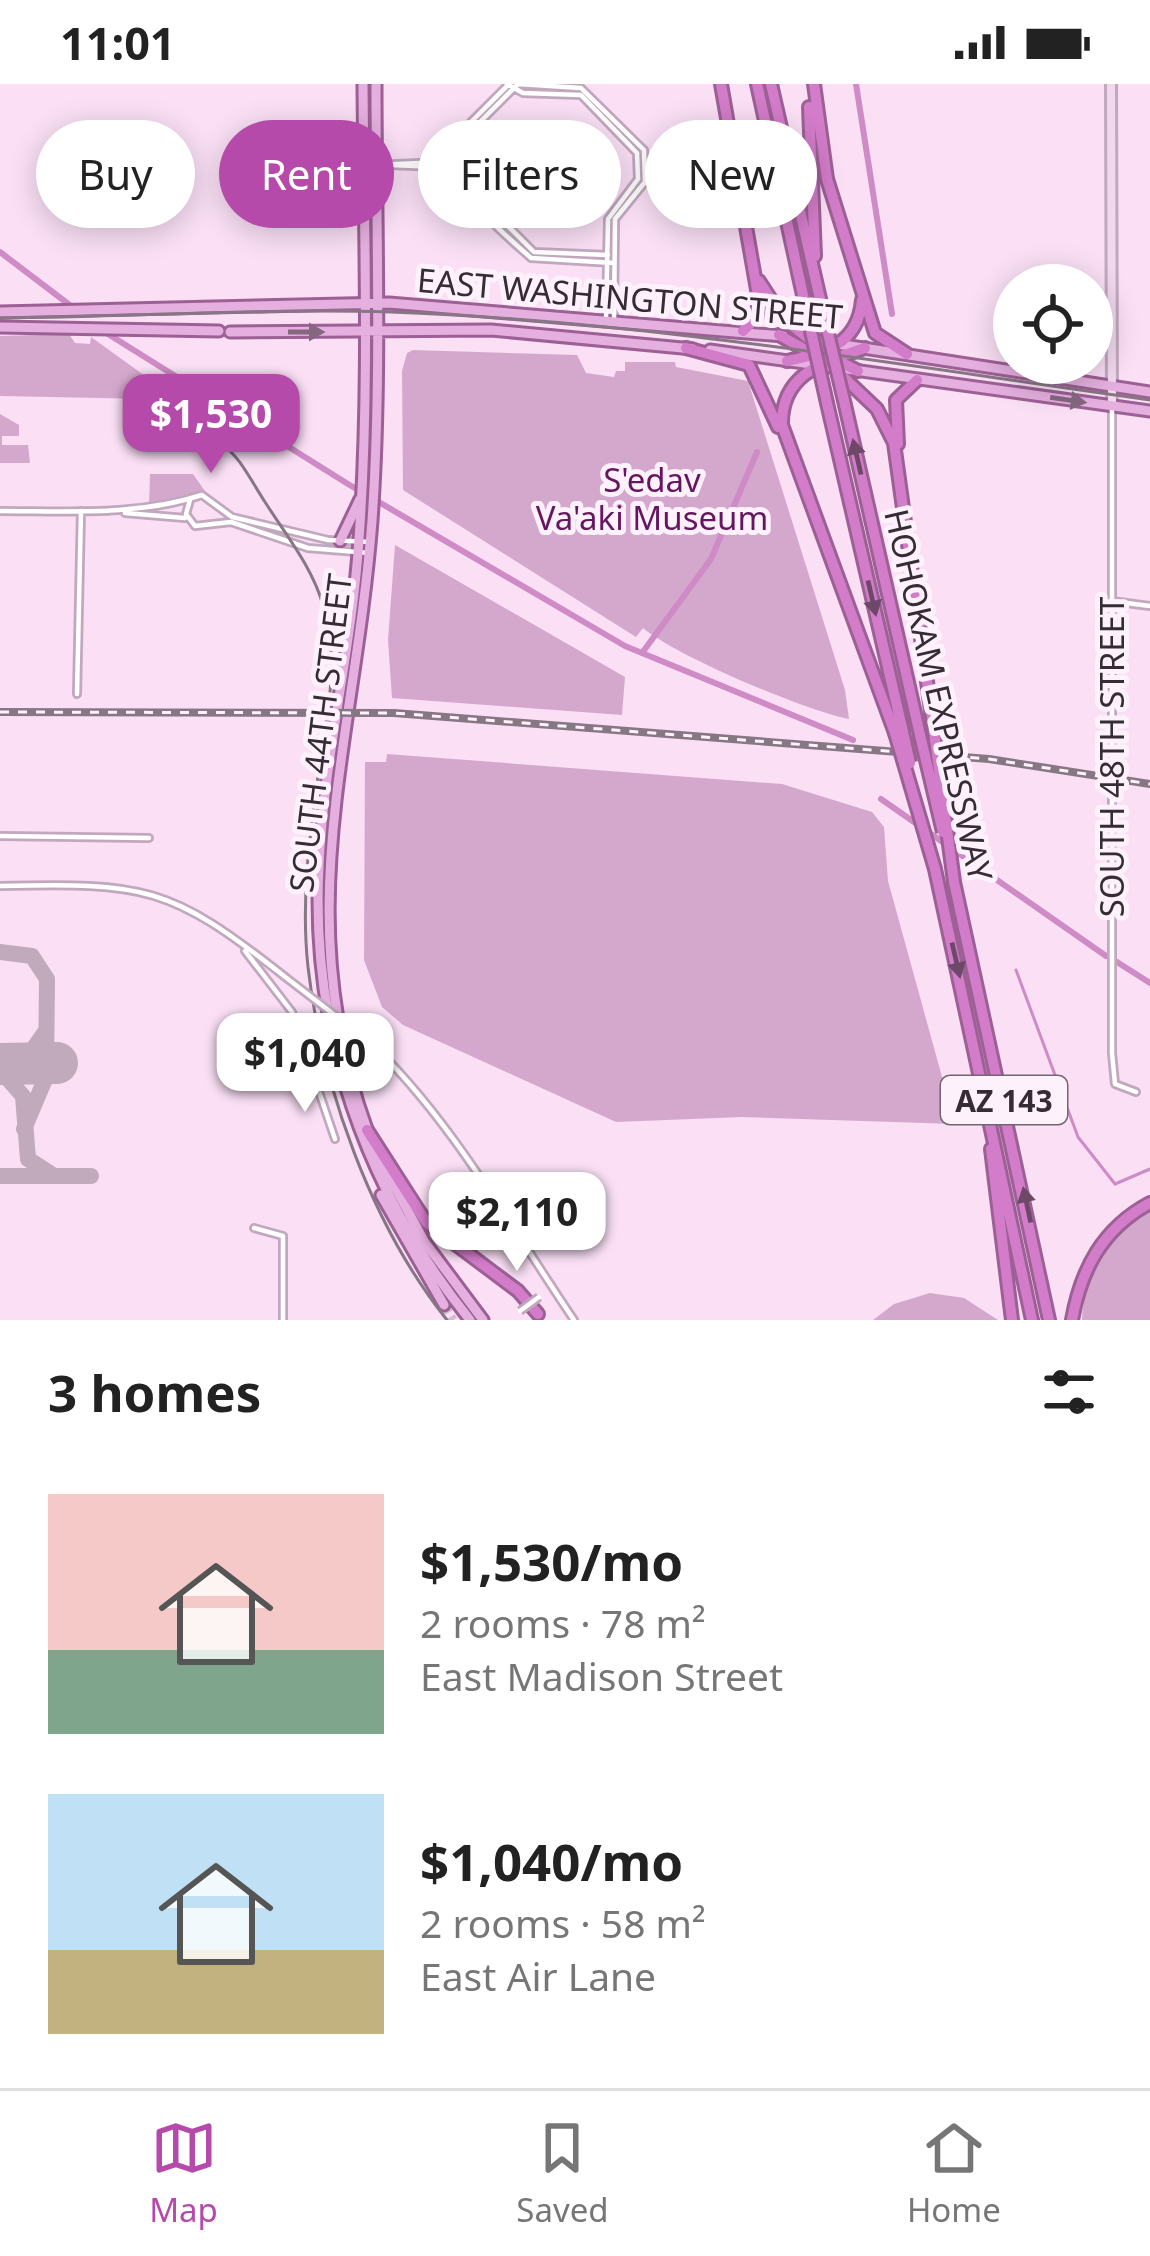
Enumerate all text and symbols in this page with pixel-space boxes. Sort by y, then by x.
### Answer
text: 11:01 [60,12,176,73]
chip: Buy [36,120,195,228]
chip: Rent [219,120,394,228]
chip: Filters [418,120,621,228]
chip: New [645,120,817,228]
street label: EAST WASHINGTON STREET [415,257,845,339]
map controls [993,264,1113,384]
button: locate [993,264,1113,384]
one-way arrow [288,322,326,342]
pin: $1,530 [113,374,309,476]
text: $1,530 [150,386,272,439]
one-way arrow [1049,391,1087,410]
one-way arrow [846,438,865,476]
park label: S'edav Va'aki Museum [536,457,768,540]
street label: HOHOKAM EXPRESSWAY [874,505,1004,886]
street label: SOUTH 44TH STREET [278,571,362,895]
one-way arrow [863,580,882,617]
street label: SOUTH 48TH STREET [1089,597,1134,917]
one-way arrow [947,942,966,980]
pin: $1,040 [207,1013,403,1115]
text: $1,040 [244,1025,366,1078]
road number: AZ 143 [941,1076,1067,1124]
pin: $2,110 [419,1172,615,1274]
text: $2,110 [456,1184,578,1237]
one-way arrow [1016,1186,1035,1224]
text: 3 homes [48,1357,261,1427]
icon: filters [1036,1359,1102,1425]
text: $1,530/mo [420,1526,683,1596]
icon: home [144,1542,288,1686]
text: 2 rooms · 78 m² [420,1596,706,1649]
text: East Madison Street [420,1649,783,1702]
text: $1,040/mo [420,1826,683,1896]
icon: home [144,1842,288,1986]
text: 2 rooms · 58 m² [420,1896,706,1949]
text: East Air Lane [420,1949,656,2002]
tab: Map [149,2115,218,2232]
tab: Saved [516,2115,609,2232]
tab: Home [907,2115,1001,2232]

